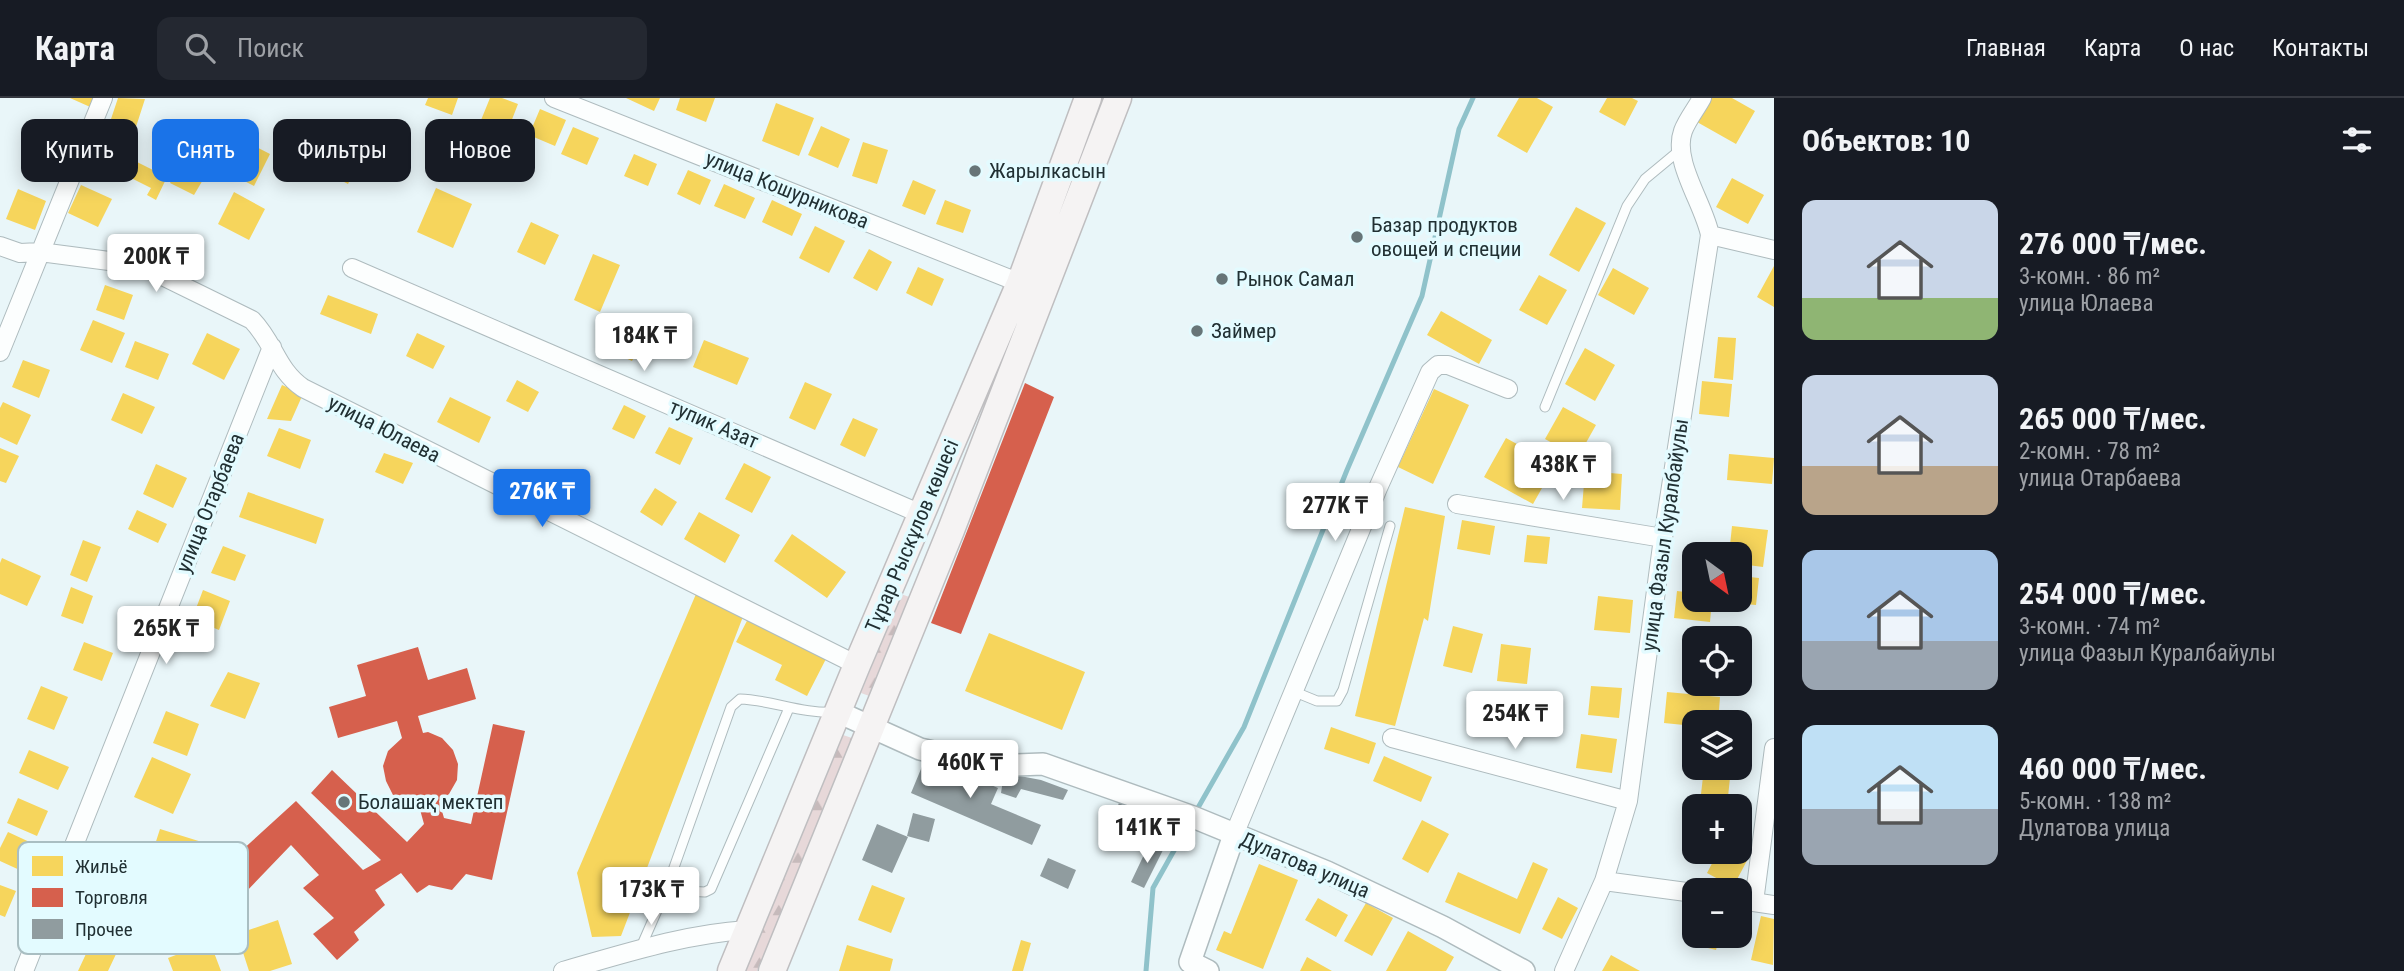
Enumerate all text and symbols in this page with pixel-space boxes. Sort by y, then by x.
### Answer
search box [157,17,647,80]
text: Карта [35,29,115,68]
icon: search [181,29,219,67]
text: Поиск [237,33,304,63]
text: Главная [1966,34,2046,62]
text: Карта [2084,34,2141,62]
text: О нас [2179,34,2234,62]
text: Контакты [2272,34,2369,62]
chip: Купить [21,119,138,182]
chip: Снять [152,119,259,182]
chip: Фильтры [273,119,411,182]
chip: Новое [425,119,535,182]
icon: filters [2338,121,2376,159]
text: Объектов: 10 [1802,123,1970,158]
street label: улица Кошурникова [702,146,872,234]
place label: Жарылкасын [989,159,1106,183]
marker: Жарылкасын [967,163,983,179]
place label: Базар продуктов овощей и специи [1371,213,1521,261]
text: 276 000 ₸/мес. [2019,226,2207,261]
icon: home [1858,228,1942,312]
marker: Базар продуктов овощей и специи [1349,229,1365,245]
pin: 200K ₸ [99,234,213,294]
text: 200K ₸ [123,243,189,270]
text: 3-комн. · 86 m² [2019,263,2160,290]
place label: Рынок Самал [1236,267,1354,291]
marker: Рынок Самал [1214,271,1230,287]
text: улица Юлаева [2019,290,2153,317]
pin: 184K ₸ [587,314,701,373]
place label: Займер [1211,319,1276,343]
text: 184K ₸ [611,322,677,349]
marker: Займер [1189,323,1205,339]
street label: улица Юлаева [324,390,444,468]
street label: тупик Азат [666,395,762,454]
text: 265 000 ₸/мес. [2019,401,2207,436]
icon: home [1858,403,1942,487]
street label: улица Фазыл Куралбайулы [1637,417,1693,653]
street label: улица Отарбаева [171,430,249,576]
street label: Тұрар Рыскұлов көшесі [860,436,964,636]
text: 2-комн. · 78 m² [2019,438,2160,465]
pin: 438K ₸ [1506,442,1620,502]
text: 438K ₸ [1530,451,1596,478]
text: улица Отарбаева [2019,465,2181,492]
pin: 276K ₸ [485,470,599,529]
text: 276K ₸ [509,478,575,505]
pin: 277K ₸ [1278,484,1392,543]
text: 277K ₸ [1302,492,1368,519]
north arrow [1682,542,1752,612]
map controls [1682,542,1752,948]
text: 254 000 ₸/мес. [2019,576,2207,611]
icon: home [1858,578,1942,662]
pin: 265K ₸ [109,606,223,666]
text: 3-комн. · 74 m² [2019,613,2160,640]
text: 265K ₸ [133,615,199,642]
button: locate [1682,626,1752,696]
text: улица Фазыл Куралбайулы [2019,640,2276,667]
pin: 254K ₸ [1458,692,1572,751]
text: 254K ₸ [1482,700,1548,727]
button: layers [1682,710,1752,780]
pin: 460K ₸ [913,740,1027,800]
text: 460K ₸ [937,749,1003,776]
text: 460 000 ₸/мес. [2019,751,2207,786]
icon: home [1858,753,1942,837]
text: 5-комн. · 138 m² [2019,788,2171,815]
place label: Болашақ мектеп [358,790,504,814]
marker: Болашақ мектеп [336,794,352,810]
button: + [1682,794,1752,864]
pin: 141K ₸ [1090,806,1204,865]
text: 141K ₸ [1114,814,1180,841]
text: Дулатова улица [2019,815,2170,842]
street label: Дулатова улица [1237,827,1373,903]
legend [18,842,248,954]
text: Жильё [75,855,127,878]
pin: 173K ₸ [594,868,708,927]
text: 173K ₸ [618,876,684,903]
button: − [1682,878,1752,948]
text: Торговля [75,886,148,909]
text: Прочее [75,918,133,941]

